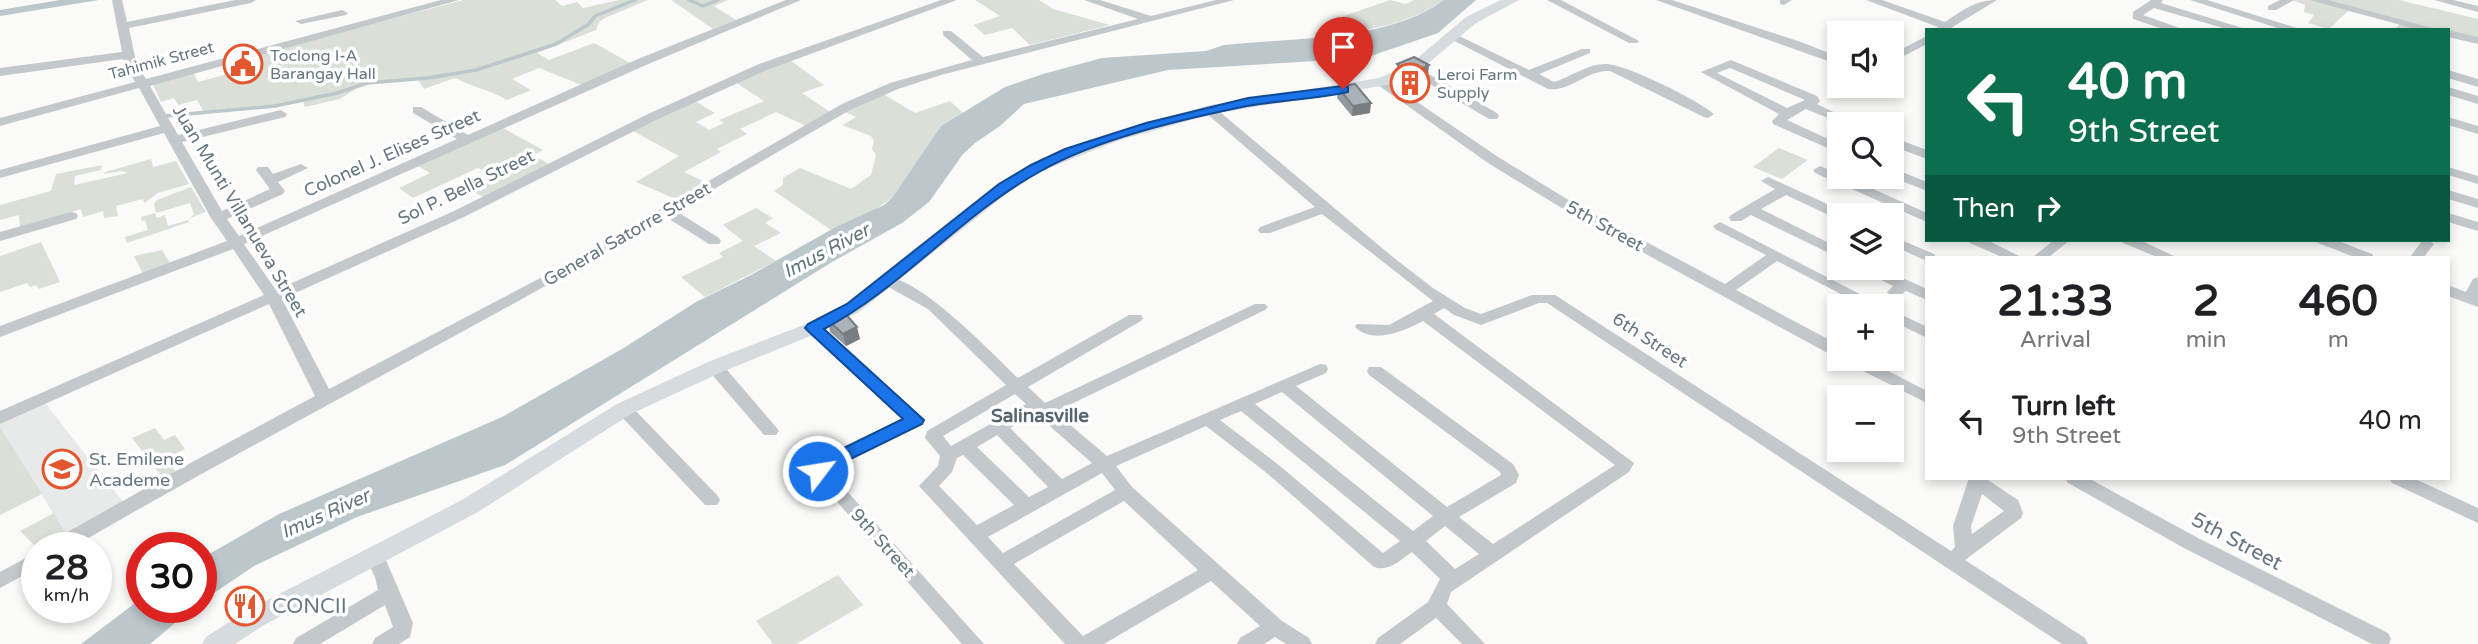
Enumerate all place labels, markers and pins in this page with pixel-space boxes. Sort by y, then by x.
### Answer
pin [1313,17,1373,89]
public building icon: Toclong I-A Barangay Hall [222,43,264,85]
place label: Toclong I-A Barangay Hall [270,46,376,84]
building icon: Leroi Farm Supply [1389,62,1431,104]
place label: Leroi Farm Supply [1437,65,1517,103]
school or university icon: St. Emilene Academe [41,448,83,490]
place label: St. Emilene Academe [89,448,184,491]
restaurant icon: CONCII [224,585,266,627]
place label: CONCII [272,594,347,619]

